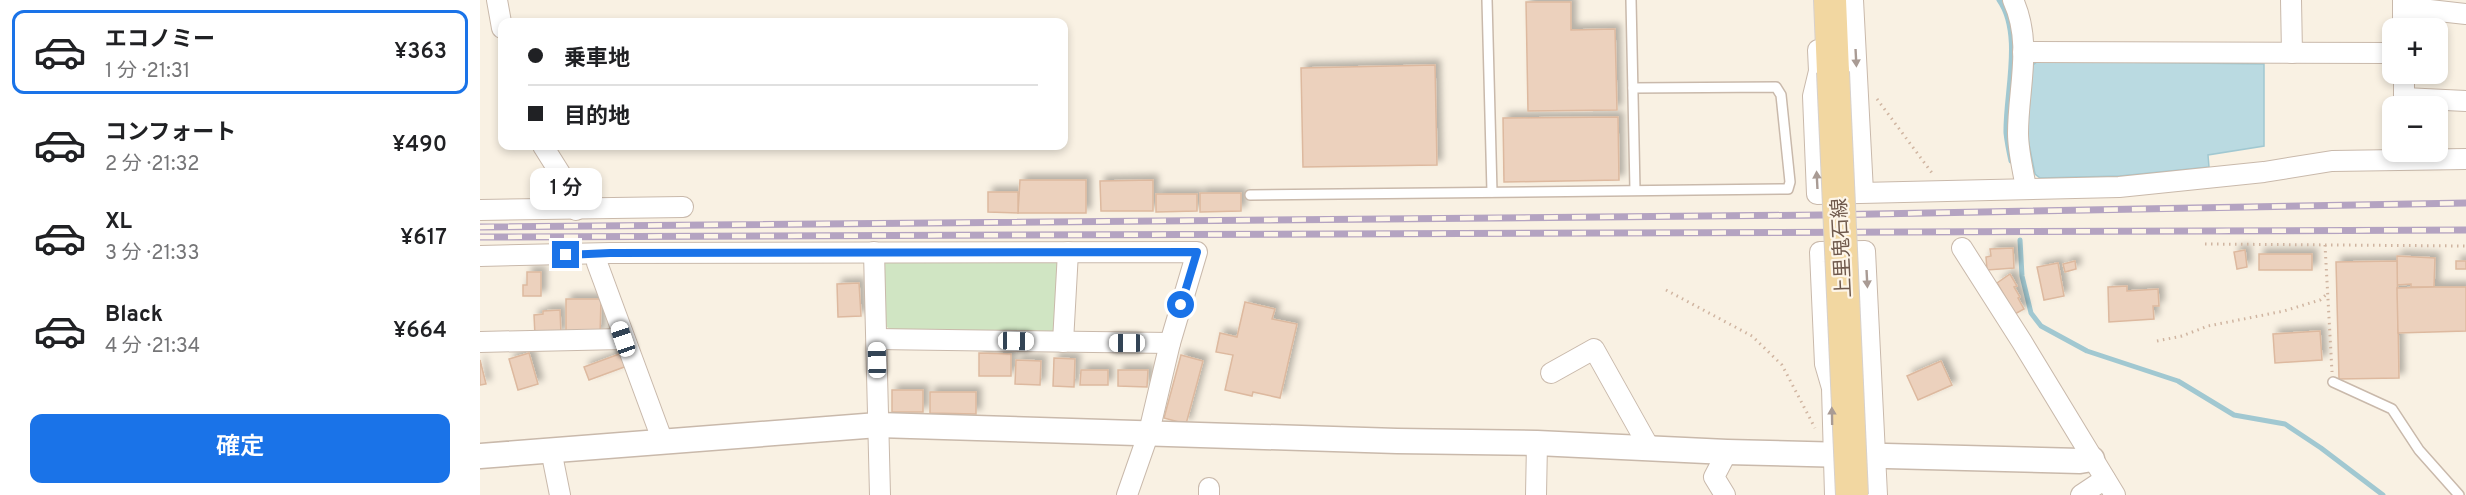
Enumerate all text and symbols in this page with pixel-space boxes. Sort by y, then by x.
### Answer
map controls [2382,18,2448,162]
button: + [2382,18,2448,84]
icon: car [33,25,87,79]
text: エコノミー [105,27,215,54]
text: ¥363 [394,39,447,66]
text: 乗車地 [564,46,630,73]
one-way arrow [1851,49,1861,68]
text: 1 分 · 21:31 [105,59,190,85]
button: − [2382,96,2448,162]
text: 目的地 [564,104,630,131]
icon: car [33,118,87,172]
text: コンフォート [105,120,236,147]
text: ¥490 [392,132,447,159]
text: 2 分 · 21:32 [105,152,199,178]
callout: 1 分 [530,168,602,210]
one-way arrow [1812,171,1821,190]
text: 1 分 [550,176,582,202]
street label: 上里鬼石線 [1827,197,1859,299]
text: XL [105,209,132,236]
icon: car [33,211,87,265]
text: ¥617 [400,225,447,252]
text: 3 分 · 21:33 [105,241,199,267]
route end [552,241,579,268]
one-way arrow [1862,269,1871,288]
route start [1167,291,1194,318]
text: Black [105,302,163,329]
icon: car [33,304,87,358]
text: ¥664 [393,318,447,345]
car [609,319,637,359]
car [998,332,1034,350]
text: 4 分 · 21:34 [105,334,200,360]
car [1109,334,1145,352]
car [868,342,886,378]
one-way arrow [1827,406,1837,425]
button: 確定 [30,414,450,483]

